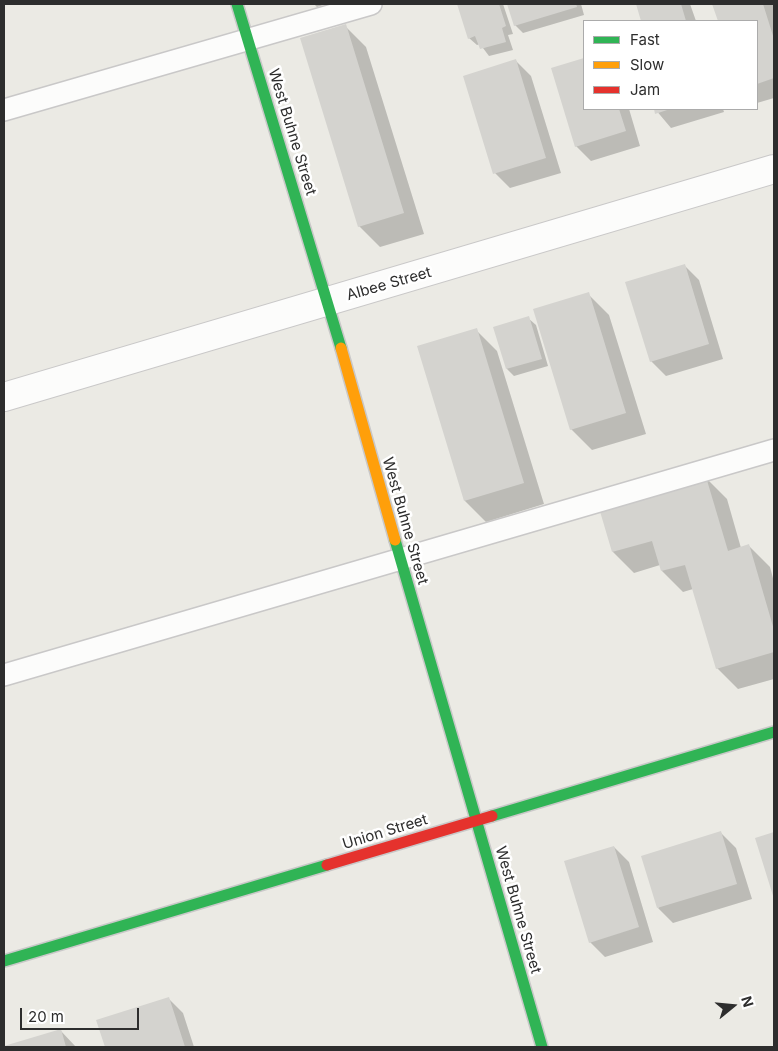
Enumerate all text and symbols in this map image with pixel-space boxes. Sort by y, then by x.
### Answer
legend [583,20,758,110]
text: Fast [630,30,660,49]
text: Slow [630,55,664,74]
street label: West Buhne Street [264,66,320,198]
text: Jam [630,80,660,99]
street label: Albee Street [345,263,433,305]
street label: West Buhne Street [378,455,432,587]
street label: Union Street [340,811,430,853]
street label: West Buhne Street [491,844,545,976]
north arrow [708,981,758,1031]
text: N [738,994,758,1009]
scale bar [22,998,141,1030]
text: 20 m [28,1007,64,1026]

